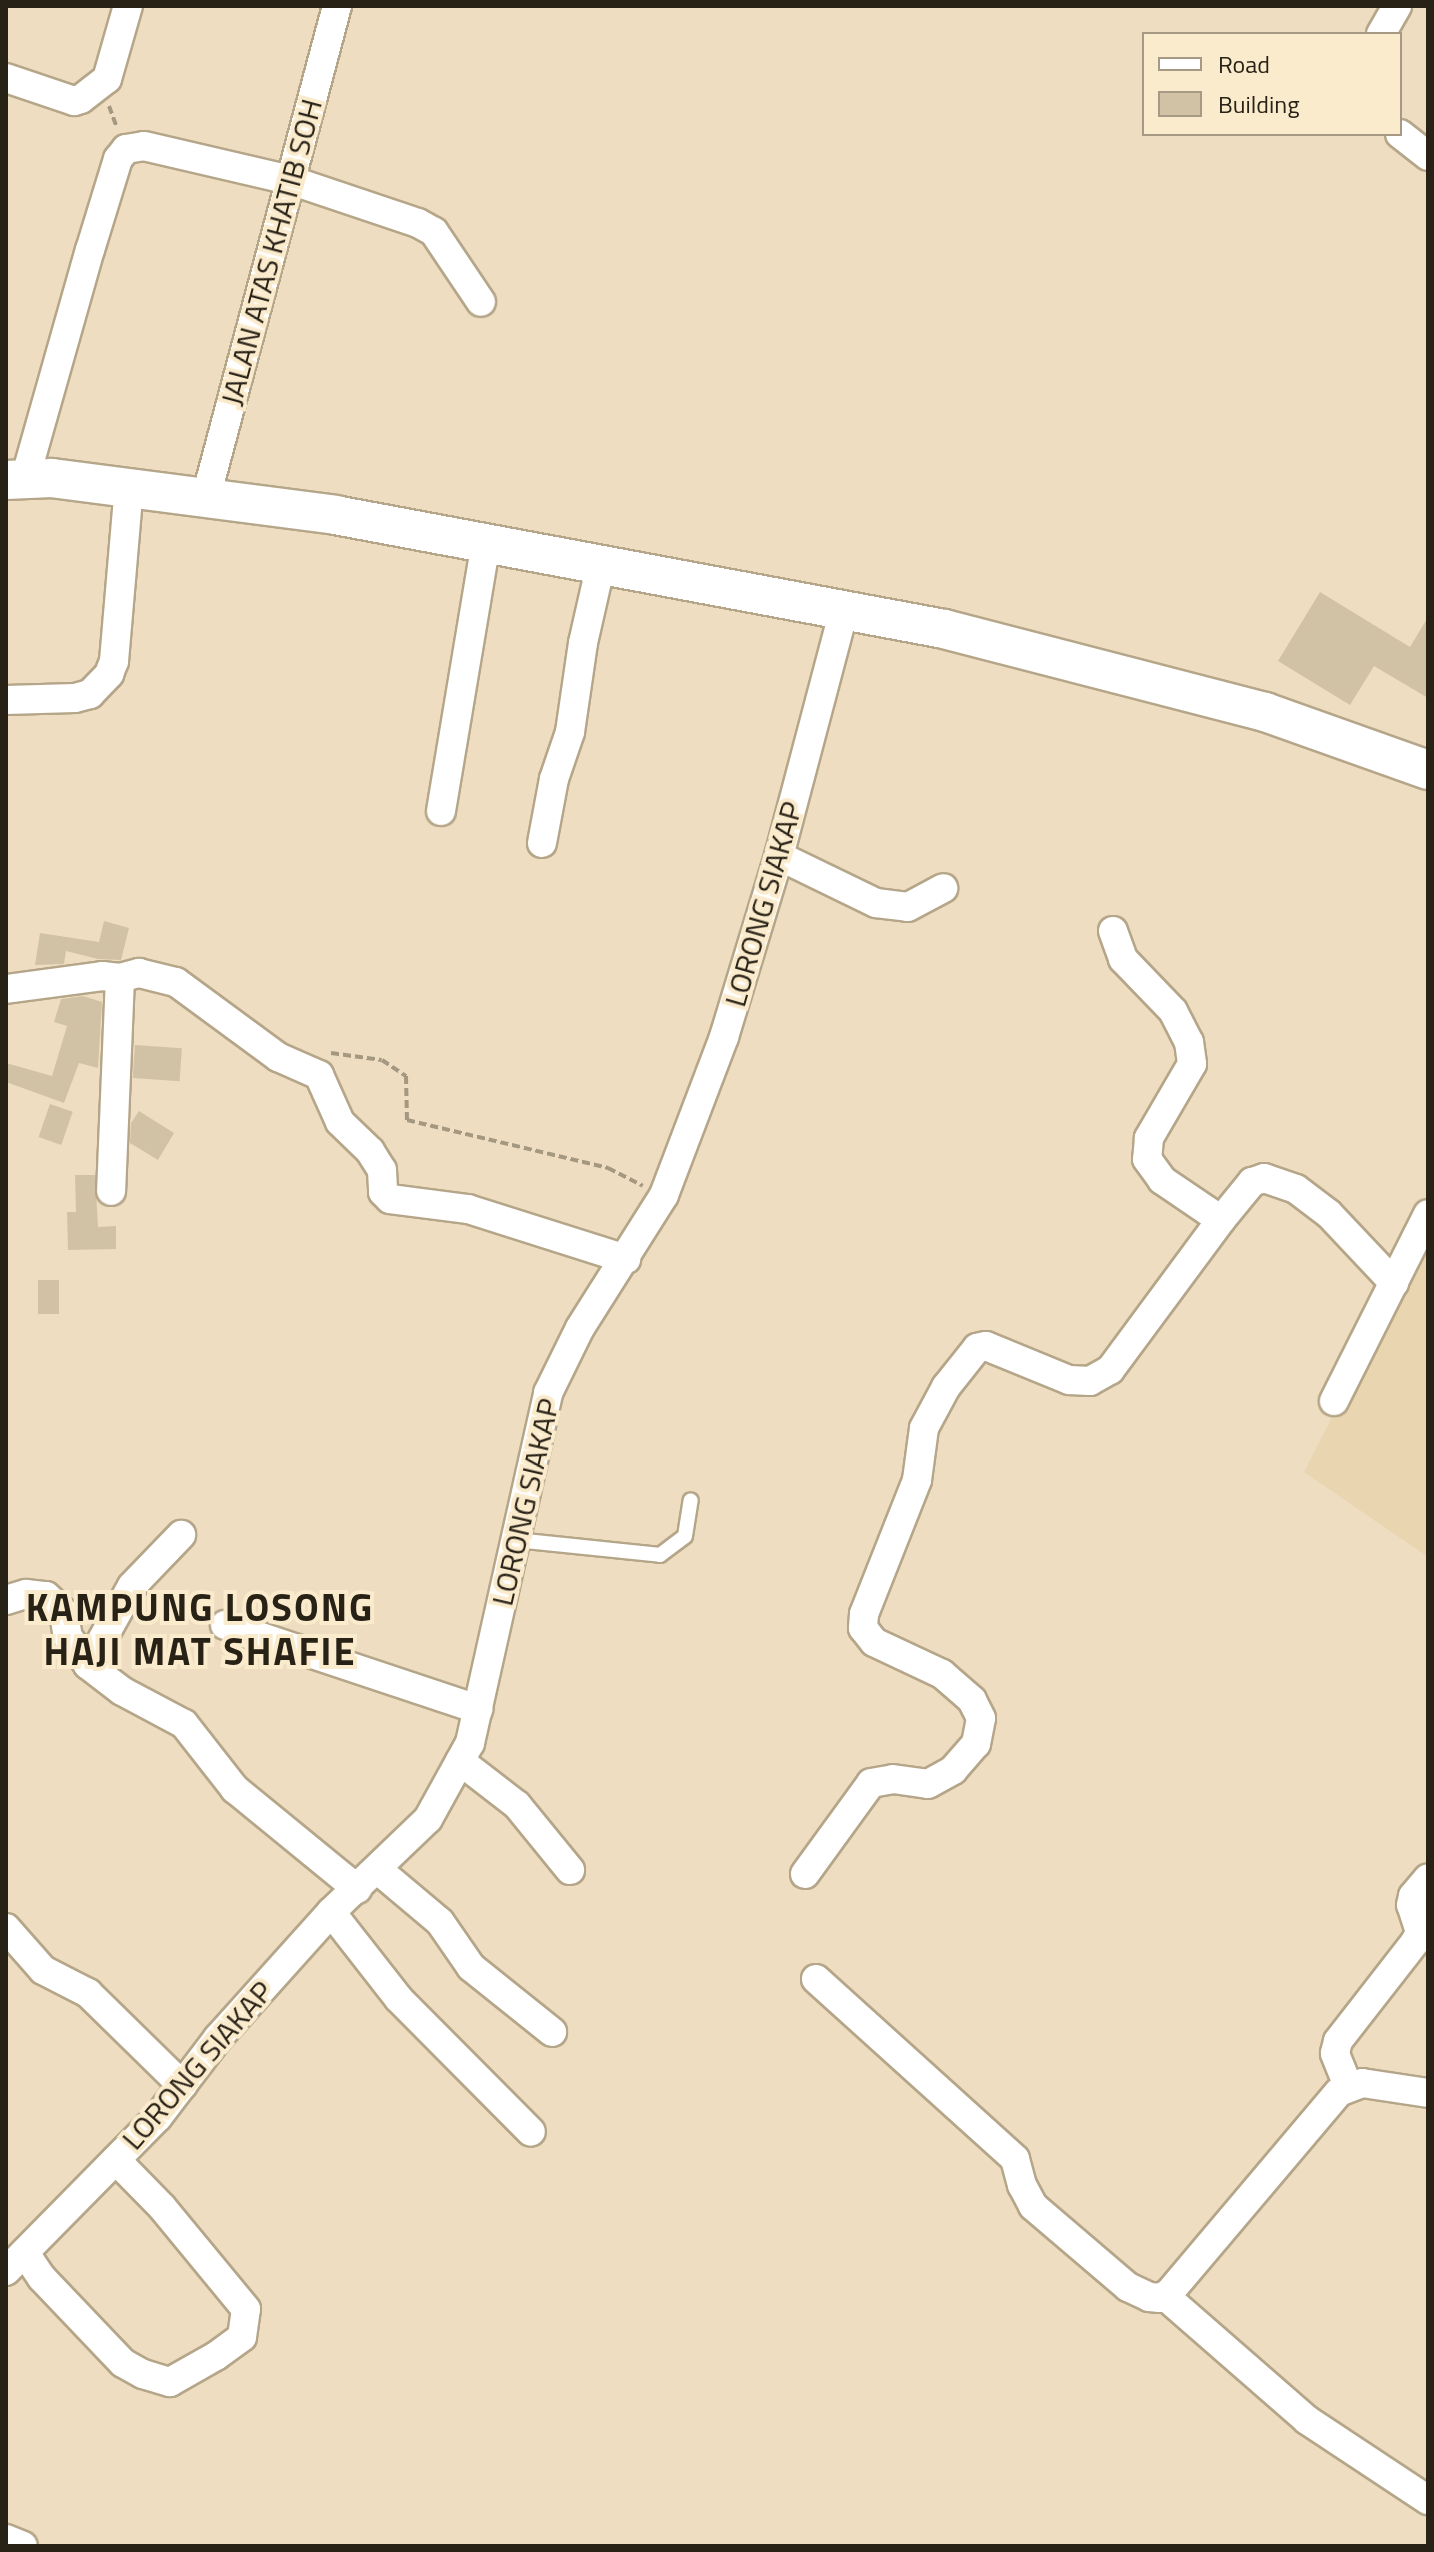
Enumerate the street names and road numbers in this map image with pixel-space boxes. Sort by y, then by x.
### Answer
street label: JALAN ATAS KHATIB SOH [213,95,329,409]
street label: LORONG SIAKAP [717,797,809,1011]
street label: LORONG SIAKAP [484,1395,566,1609]
street label: LORONG SIAKAP [114,1973,280,2157]

